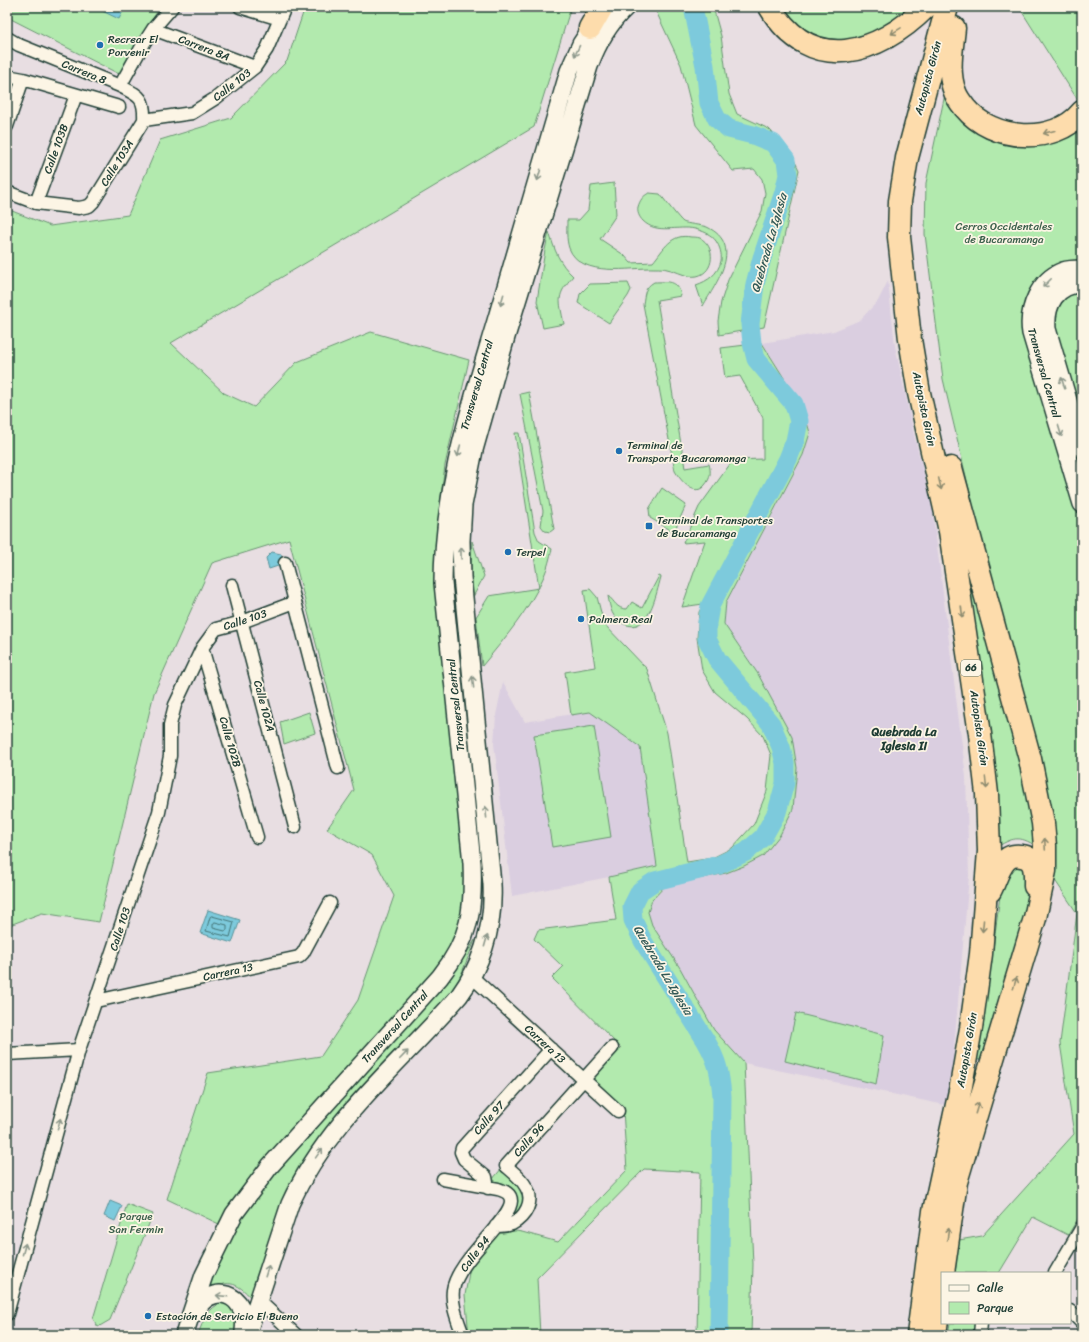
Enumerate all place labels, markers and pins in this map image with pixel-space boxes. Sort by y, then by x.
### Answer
place label: Recrear El Porvenir [108,30,159,62]
marker: Recrear El Porvenir [95,40,105,50]
place label: Terminal de Transporte Bucaramanga [627,436,746,468]
marker: Terminal de Transporte Bucaramanga [614,446,624,456]
place label: Terminal de Transportes de Bucaramanga [657,511,773,543]
marker: Terminal de Transportes de Bucaramanga [644,521,654,531]
place label: Terpel [516,543,547,562]
marker: Terpel [503,547,513,557]
place label: Palmera Real [589,610,653,629]
marker: Palmera Real [576,614,586,624]
place label: Estación de Servicio El Bueno [156,1307,299,1326]
marker: Estación de Servicio El Bueno [143,1311,153,1321]

